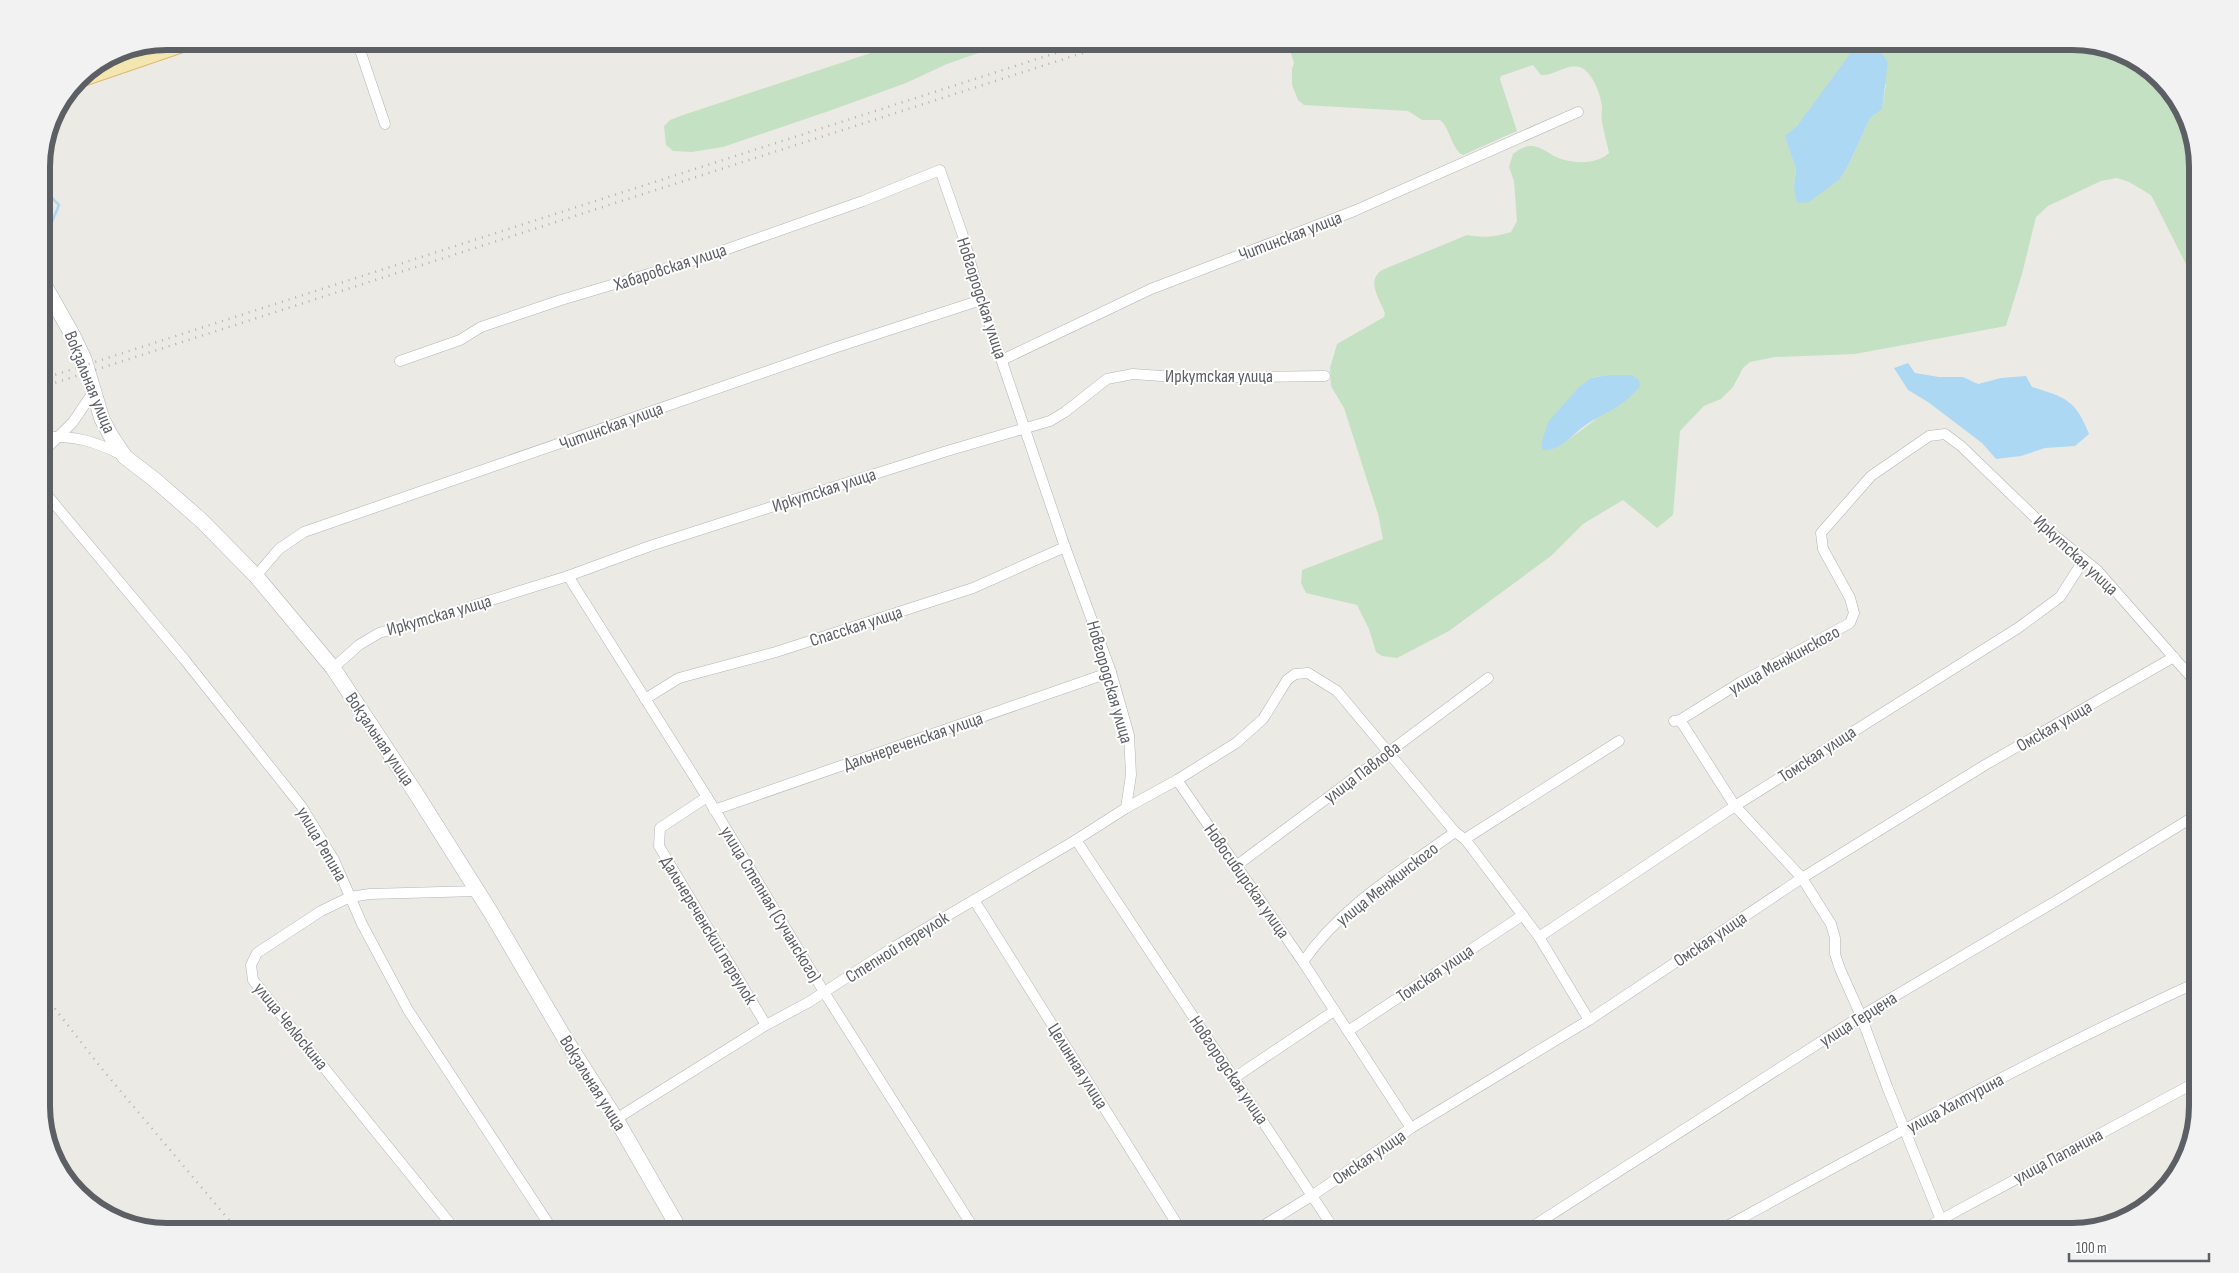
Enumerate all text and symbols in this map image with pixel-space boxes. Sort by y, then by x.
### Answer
street label: Читинская улица [1236,207,1345,266]
street label: Новгородская улица [952,235,1011,362]
street label: Хабаровская улица [610,239,729,296]
street label: Вокзальная улица [59,328,120,436]
street label: Иркутская улица [1165,366,1273,387]
street label: Читинская улица [556,398,666,455]
street label: Иркутская улица [770,464,879,517]
street label: Иркутская улица [2029,511,2122,600]
street label: Иркутская улица [384,591,494,640]
street label: Спасская улица [807,602,905,651]
street label: Новгородская улица [1082,618,1137,746]
street label: улица Менжинского [1725,621,1843,700]
street label: Вокзальная улица [341,688,419,790]
street label: Омская улица [2013,696,2096,756]
street label: Дальнереченская улица [841,708,986,775]
street label: Томская улица [1775,722,1860,787]
street label: улица Павлова [1320,737,1404,808]
street label: улица Репина [292,803,351,885]
street label: Новосибирская улица [1199,820,1294,943]
street label: улица Степная (Сучанского) [716,823,825,986]
street label: улица Менжинского [1332,838,1442,931]
street label: Дальнереченский переулок [656,852,761,1008]
street label: Степной переулок [842,907,953,987]
street label: Омская улица [1670,907,1751,971]
street label: Томская улица [1393,940,1478,1007]
street label: улица Челюскина [249,978,332,1074]
street label: улица Герцена [1816,987,1901,1051]
street label: Новгородская улица [1185,1012,1273,1129]
street label: Целинная улица [1043,1020,1112,1113]
street label: Вокзальная улица [555,1032,630,1135]
street label: улица Халтурина [1903,1069,2007,1138]
street label: улица Папанина [2010,1124,2107,1189]
street label: Омская улица [1329,1125,1410,1189]
scale bar [2069,1230,2209,1262]
text: 100 m [2076,1239,2107,1258]

